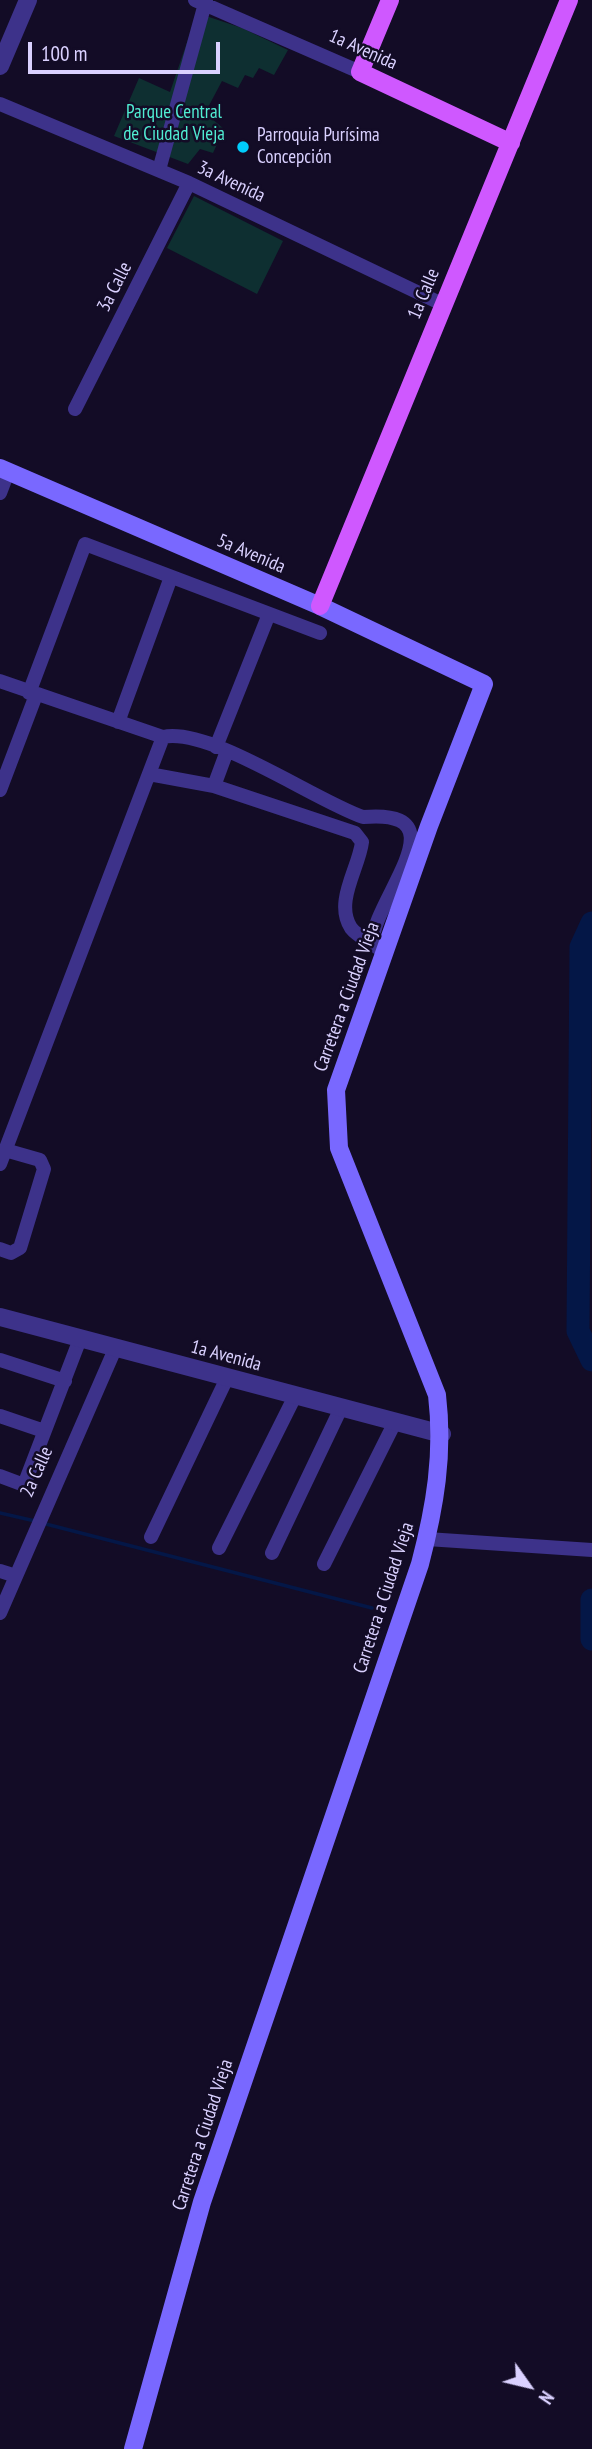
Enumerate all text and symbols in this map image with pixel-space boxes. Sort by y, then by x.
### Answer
street label: 1a Avenida [325,25,401,75]
scale bar [32,28,224,72]
text: 100 m [41,40,87,67]
park label: Parque Central de Ciudad Vieja [123,102,225,146]
place label: Parroquia Purísima Concepción [257,125,380,169]
marker: Parroquia Purísima Concepción [235,139,251,155]
street label: 3a Avenida [194,156,268,208]
street label: 3a Calle [93,258,137,316]
street label: 1a Calle [403,265,445,323]
street label: 5a Avenida [213,529,289,579]
street label: Carretera a Ciudad Vieja [309,919,385,1075]
street label: 1a Avenida [188,1336,264,1376]
street label: 2a Calle [16,1443,58,1501]
street label: Carretera a Ciudad Vieja [349,1520,419,1676]
street label: Carretera a Ciudad Vieja [168,2057,238,2213]
north arrow [494,2351,564,2421]
text: N [534,2387,559,2409]

